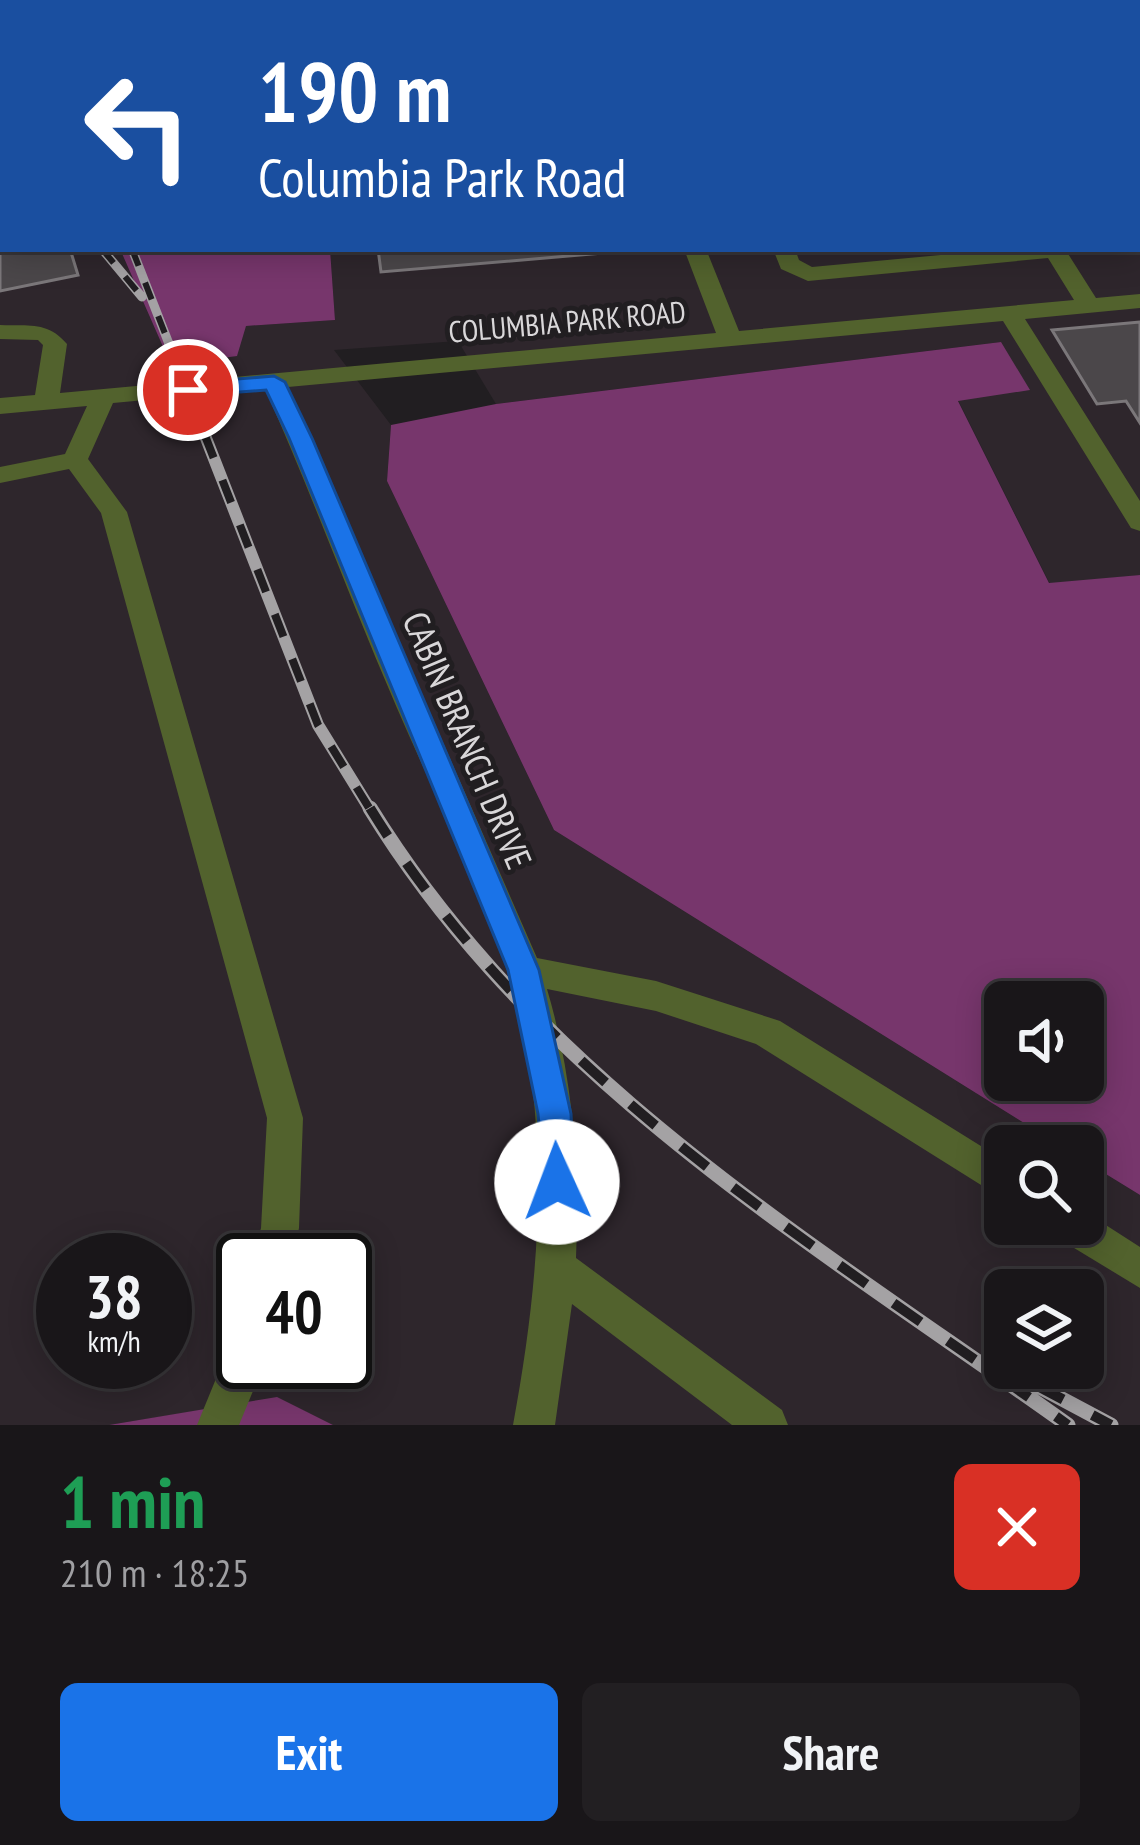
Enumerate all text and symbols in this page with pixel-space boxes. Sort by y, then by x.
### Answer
text: 190 m [258,36,451,145]
icon: left [60,48,216,204]
text: Columbia Park Road [258,142,626,212]
street label: COLUMBIA PARK ROAD [447,291,687,351]
pin [137,339,239,441]
icon: arrive [155,357,221,423]
street label: CABIN BRANCH DRIVE [393,604,543,876]
map controls [984,981,1104,1389]
button: sound [984,981,1104,1101]
position arrow [494,1119,620,1245]
button: search [984,1125,1104,1245]
speed limit sign: 40 [216,1233,372,1389]
text: 38 [85,1257,143,1335]
button: layers [984,1269,1104,1389]
text: km/h [87,1321,141,1360]
text: 1 min [60,1455,205,1548]
button: close [954,1464,1080,1590]
text: 210 m · 18:25 [60,1547,249,1598]
button: Exit [60,1683,558,1821]
button: Share [582,1683,1080,1821]

